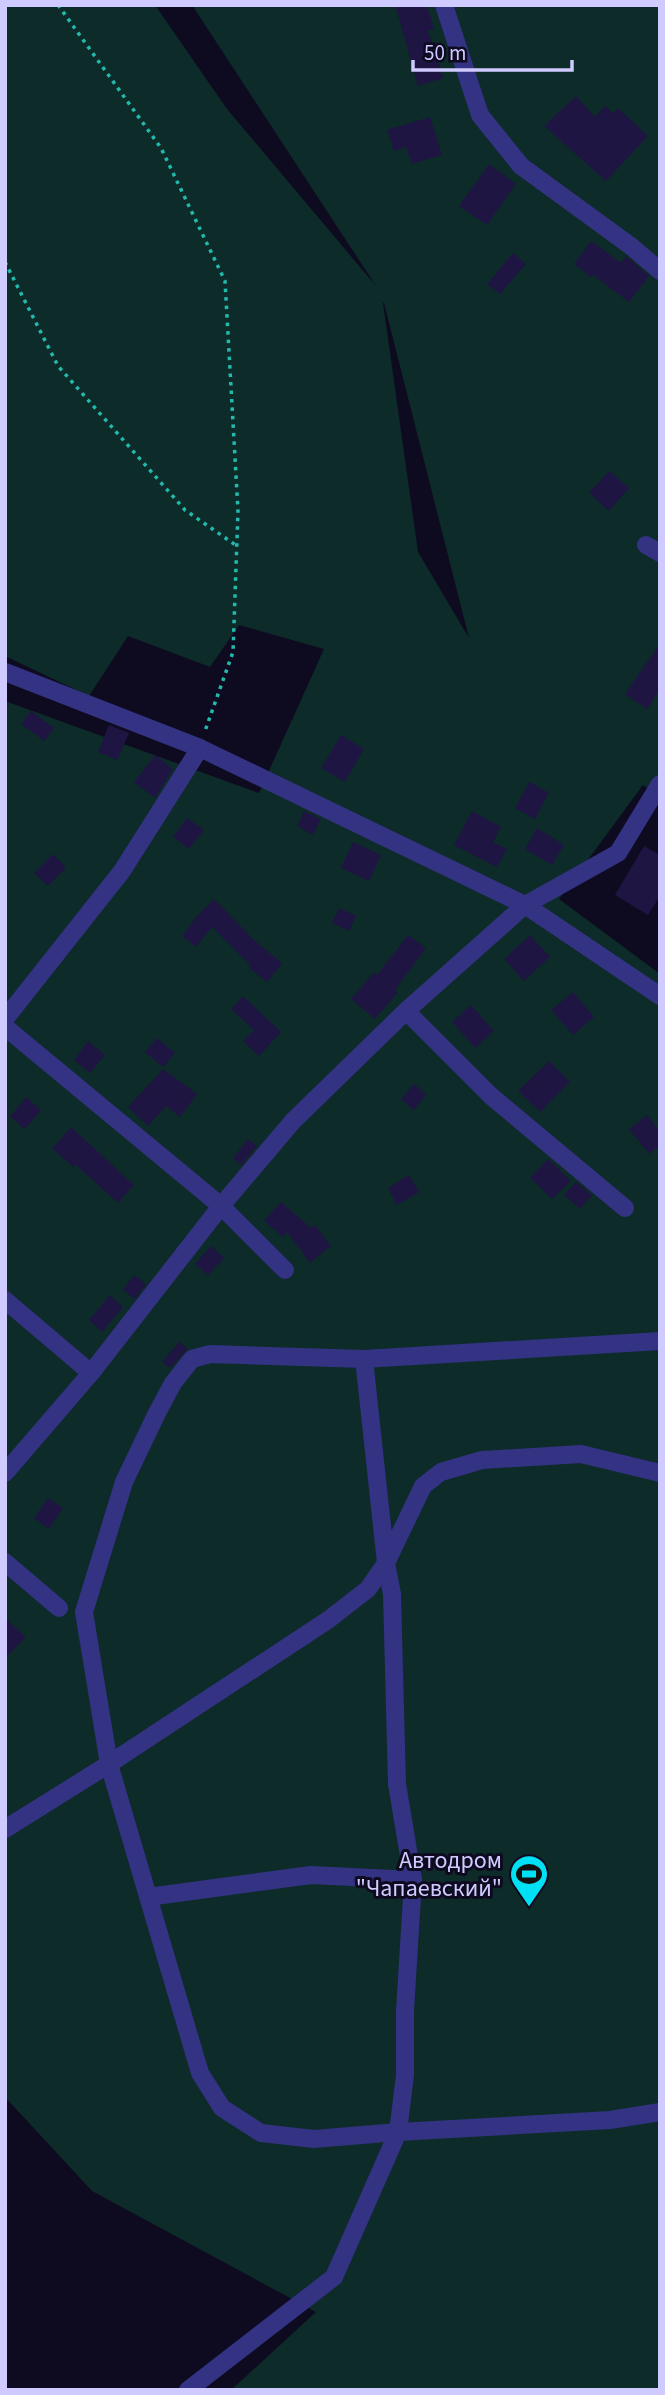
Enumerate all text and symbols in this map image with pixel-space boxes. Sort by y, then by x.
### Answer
scale bar [413,28,572,72]
text: 50 m [424,38,466,68]
place label: Автодром "Чапаевский" [356,1843,502,1906]
sports icon: Автодром "Чапаевский" [508,1853,550,1908]

